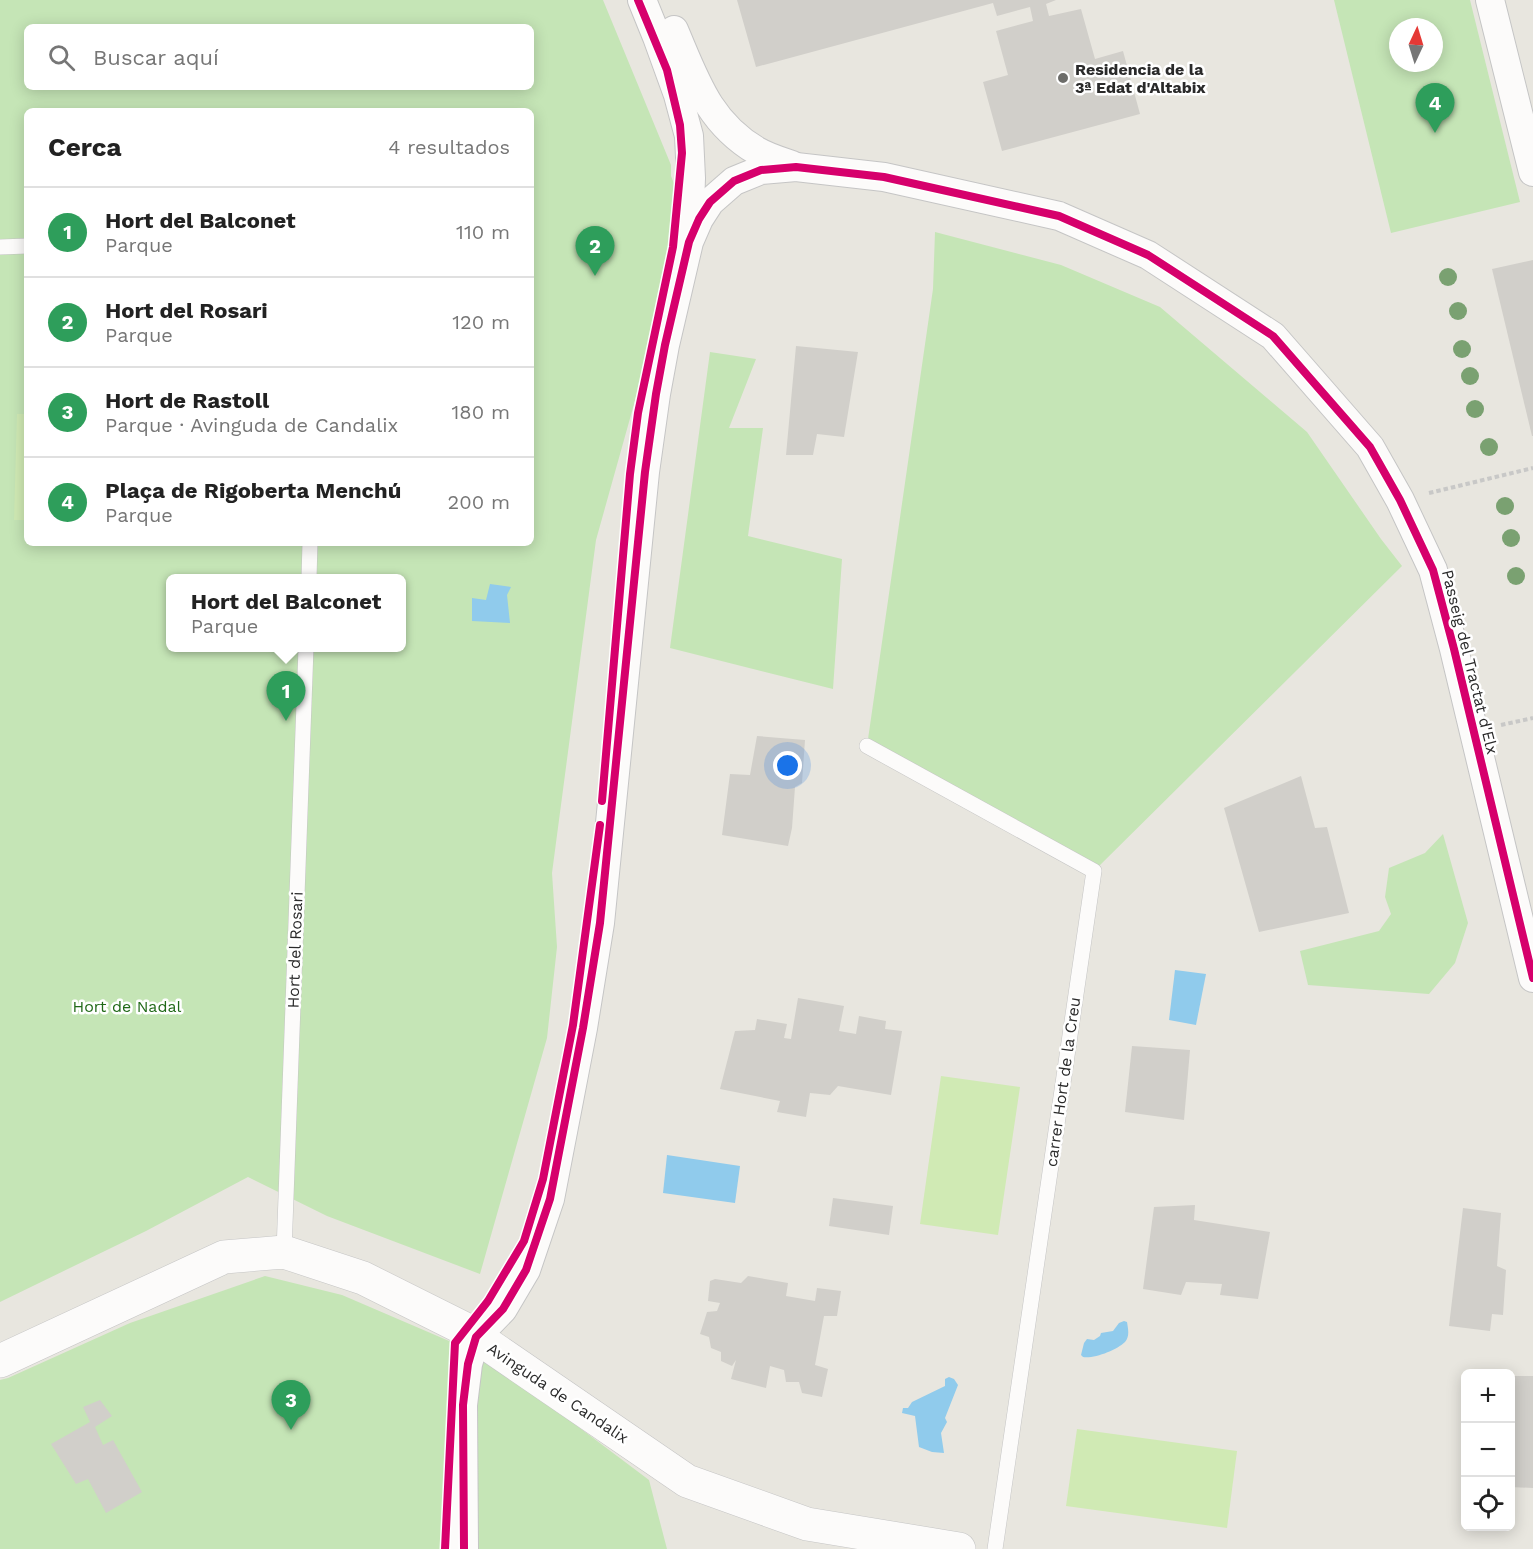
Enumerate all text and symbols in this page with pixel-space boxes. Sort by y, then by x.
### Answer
north arrow [1389,18,1443,72]
search box [24,24,534,90]
icon: search [45,41,78,74]
text: Buscar aquí [93,45,219,70]
place label: Residencia de la 3ª Edat d'Altabix [1075,60,1206,97]
marker: Residencia de la 3ª Edat d'Altabix [1056,71,1070,85]
pin: 4 [1416,84,1454,133]
text: Cerca [48,132,122,162]
text: 4 resultados [388,135,510,159]
text: Hort del Balconet [105,208,296,233]
text: 1 [63,220,72,244]
text: 110 m [456,220,510,244]
pin: 2 [576,226,614,276]
text: Parque [105,233,173,257]
text: Hort del Rosari [105,298,268,323]
text: 2 [62,310,73,334]
text: 120 m [452,310,510,334]
text: Parque [105,323,173,347]
text: Hort de Rastoll [105,388,269,413]
text: 3 [62,400,73,424]
text: 180 m [452,400,510,424]
text: Parque · Avinguda de Candalix [105,413,398,437]
text: Plaça de Rigoberta Menchú [105,478,401,503]
text: 4 [61,490,74,514]
text: 200 m [448,490,510,514]
text: Parque [105,503,173,527]
street label: Passeig del Tractat d'Elx [1438,568,1502,756]
popup [166,574,406,652]
text: Hort del Balconet [191,589,381,614]
text: Parque [191,614,258,638]
pin: 1 [266,672,306,721]
your location [773,751,802,780]
street label: Hort del Rosari [283,891,307,1009]
street label: carrer Hort de la Creu [1042,996,1084,1168]
park label: Hort de Nadal [73,997,182,1016]
street label: Avinguda de Candalix [484,1339,632,1447]
map controls [1461,1369,1515,1531]
button: + [1461,1369,1515,1423]
pin: 3 [272,1380,310,1430]
button: − [1461,1423,1515,1477]
button: locate [1461,1477,1515,1531]

